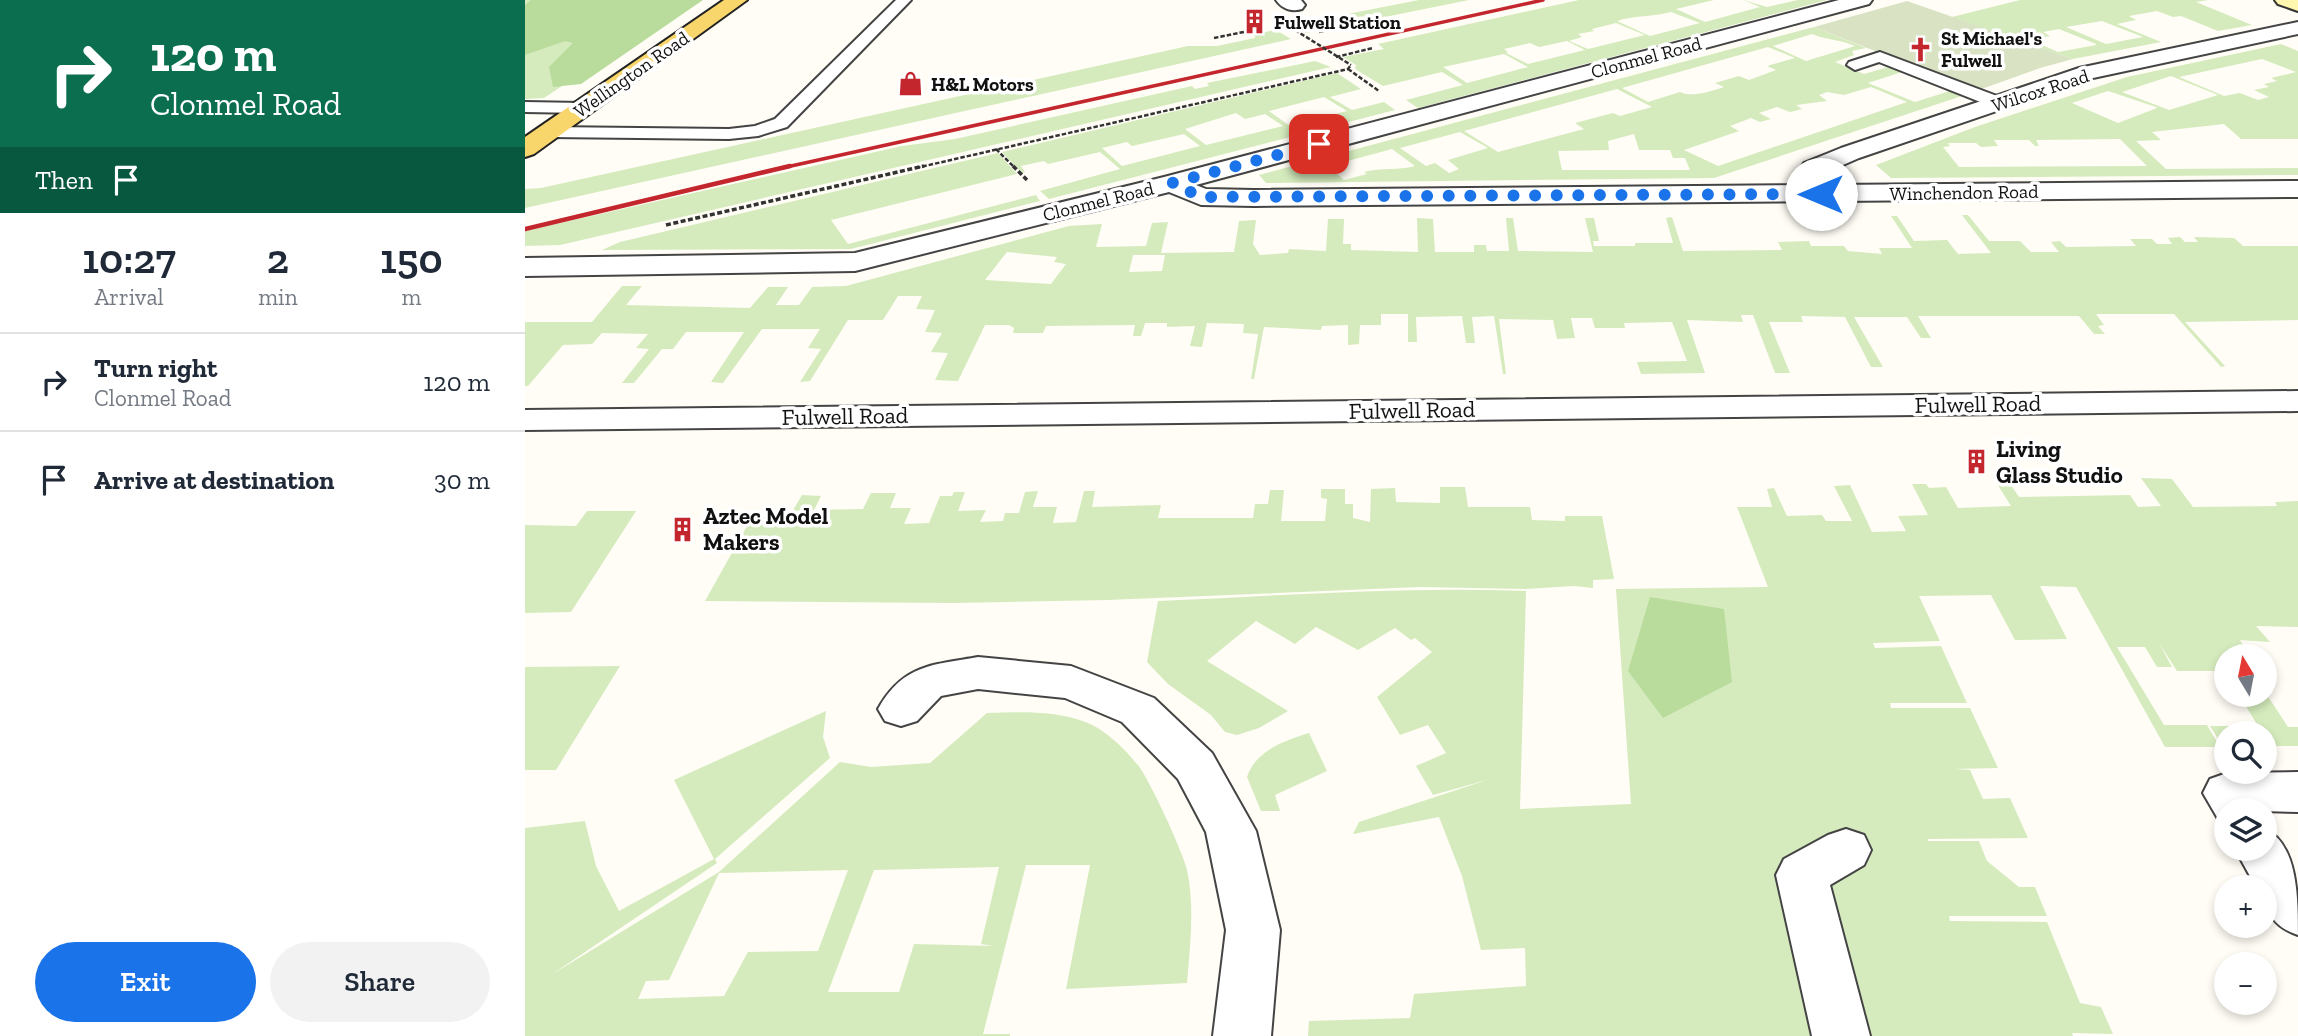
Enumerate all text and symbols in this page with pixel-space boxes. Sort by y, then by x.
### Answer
building icon: Fulwell Station [1240,8,1268,36]
place label: Fulwell Station [1274,11,1402,34]
text: 120 m [150,25,276,84]
street label: Wellington Road [569,26,694,123]
place label: St Michael's Fulwell [1941,27,2042,72]
icon: right [35,28,126,119]
street label: Clonmel Road [1588,32,1704,83]
church icon: St Michael's Fulwell [1907,35,1935,63]
street label: Wilcox Road [1989,64,2092,117]
shop icon: H&L Motors [897,70,925,98]
place label: H&L Motors [931,73,1034,96]
text: Clonmel Road [150,85,341,123]
pin [1289,114,1349,174]
icon: arrive [1300,125,1338,163]
position arrow [1784,157,1858,231]
icon: arrive [107,161,145,199]
text: Then [35,164,93,196]
street label: Clonmel Road [1040,176,1157,226]
street label: Winchendon Road [1889,180,2039,205]
text: 10:27 [82,233,176,284]
text: 2 [267,233,289,284]
text: 150 [380,233,443,284]
text: Arrival [94,283,164,311]
text: min [258,283,298,311]
text: m [401,283,421,311]
text: Turn right [94,352,217,384]
icon: right [35,363,73,401]
text: 120 m [423,366,490,398]
text: Clonmel Road [94,384,231,412]
street label: Fulwell Road [1914,389,2042,419]
street label: Fulwell Road [1348,395,1476,425]
street label: Fulwell Road [781,401,909,431]
place label: Living Glass Studio [1996,435,2123,489]
building icon: Living Glass Studio [1962,448,1990,476]
icon: arrive [35,461,73,499]
text: Arrive at destination [94,464,334,496]
text: 30 m [434,464,490,496]
place label: Aztec Model Makers [703,502,829,556]
building icon: Aztec Model Makers [669,515,697,543]
north arrow [2214,644,2277,707]
map controls [2214,644,2277,1015]
button: search [2214,721,2277,784]
button: layers [2214,798,2277,861]
button: + [2214,875,2277,938]
button: Exit [35,942,256,1022]
button: Share [270,942,490,1022]
button: − [2214,952,2277,1015]

